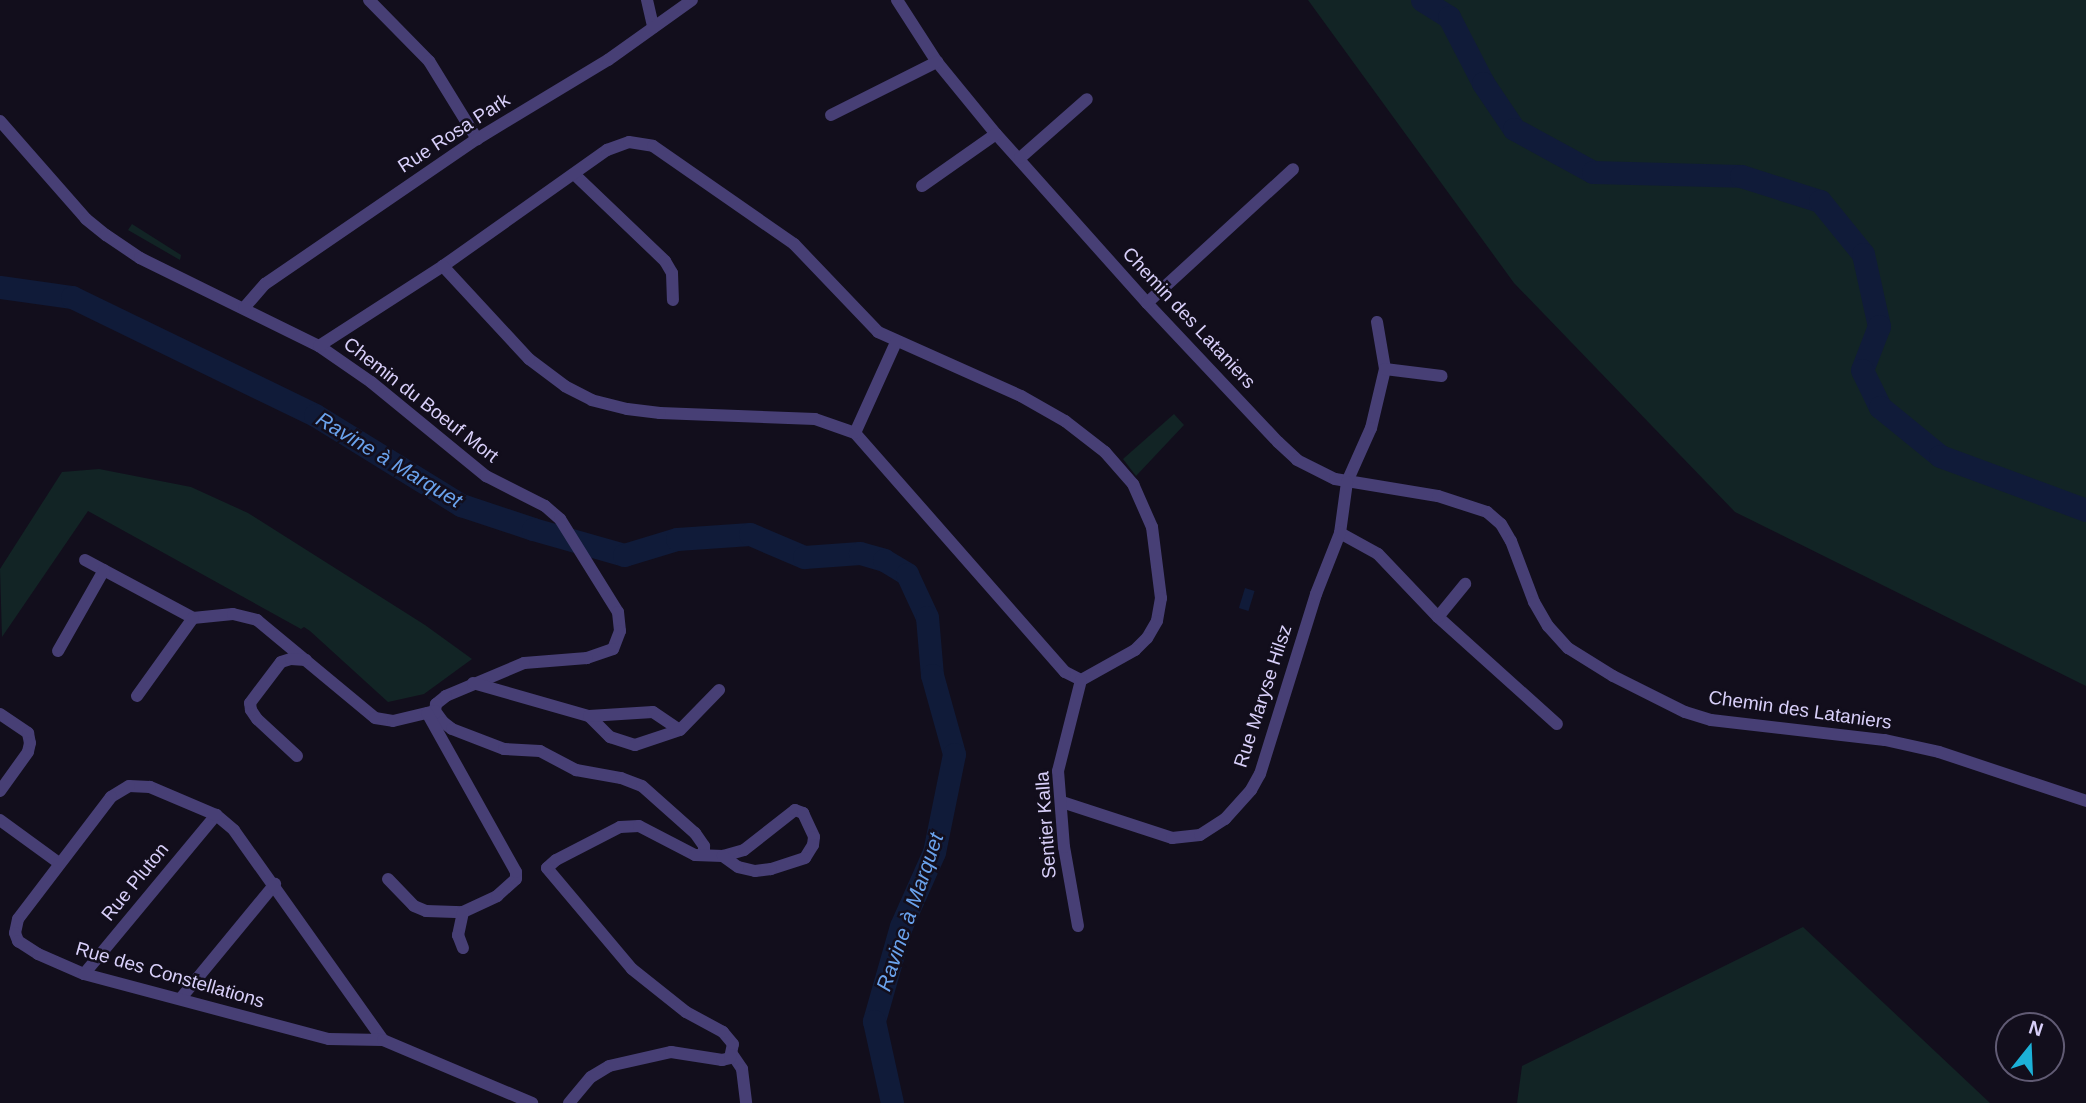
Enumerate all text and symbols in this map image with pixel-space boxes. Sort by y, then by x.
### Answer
street label: Rue Rosa Park [394,88,514,178]
street label: Chemin des Lataniers [1118,243,1260,393]
street label: Chemin du Boeuf Mort [339,333,503,467]
water label: Ravine à Marquet [311,407,467,513]
street label: Rue Maryse Hilsz [1229,622,1297,770]
street label: Chemin des Lataniers [1707,686,1893,734]
street label: Sentier Kalla [1031,770,1061,880]
water label: Ravine à Marquet [871,830,949,994]
street label: Rue Pluton [97,838,173,926]
street label: Rue des Constellations [73,937,267,1013]
north arrow [1995,1012,2065,1082]
text: N [2026,1016,2046,1041]

